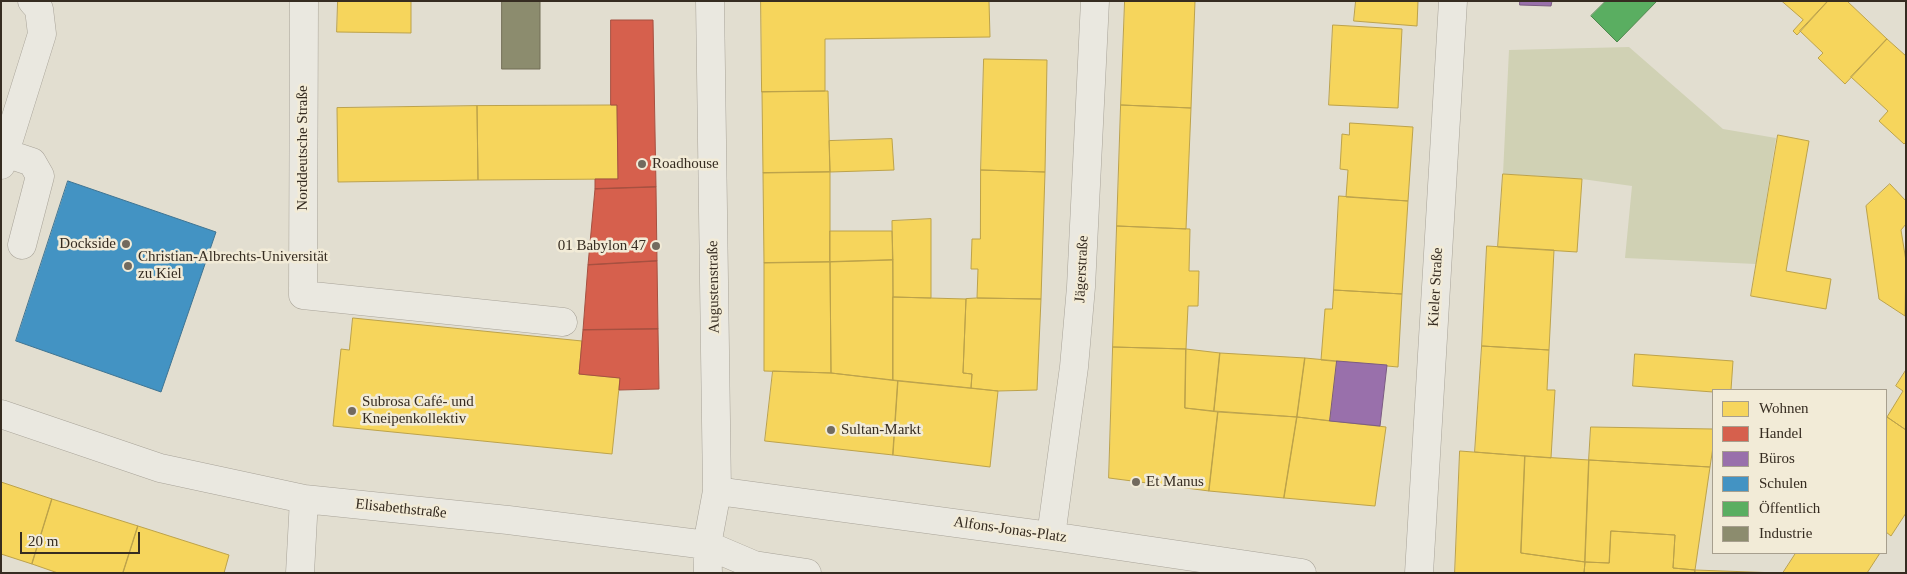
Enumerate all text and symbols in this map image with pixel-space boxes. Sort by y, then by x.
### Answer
street label: Norddeutsche Straße [294,85,312,211]
place label: Roadhouse [652,155,719,173]
marker: Roadhouse [636,158,648,170]
place label: Dockside [59,235,116,253]
street label: Jägerstraße [1071,235,1093,303]
place label: 01 Babylon 47 [558,237,646,255]
marker: Dockside [120,238,132,250]
marker: 01 Babylon 47 [650,240,662,252]
street label: Augustenstraße [704,240,724,334]
street label: Kieler Straße [1425,247,1447,327]
place label: Christian-Albrechts-Universität zu Kiel [138,248,328,283]
marker: Christian-Albrechts-Universität zu Kiel [122,260,134,272]
legend [1712,389,1887,554]
place label: Subrosa Café- und Kneipenkollektiv [362,393,474,428]
text: Wohnen [1759,400,1809,416]
marker: Subrosa Café- und Kneipenkollektiv [346,405,358,417]
place label: Sultan-Markt [841,421,921,439]
marker: Sultan-Markt [825,424,837,436]
text: Handel [1759,425,1802,441]
text: Büros [1759,450,1795,466]
place label: Et Manus [1146,473,1204,491]
text: Schulen [1759,475,1807,491]
marker: Et Manus [1130,476,1142,488]
street label: Elisabethstraße [354,495,448,523]
text: Öffentlich [1759,500,1820,516]
street label: Alfons-Jonas-Platz [952,513,1068,547]
scale bar [22,522,142,554]
text: Industrie [1759,525,1812,541]
text: 20 m [28,533,58,549]

